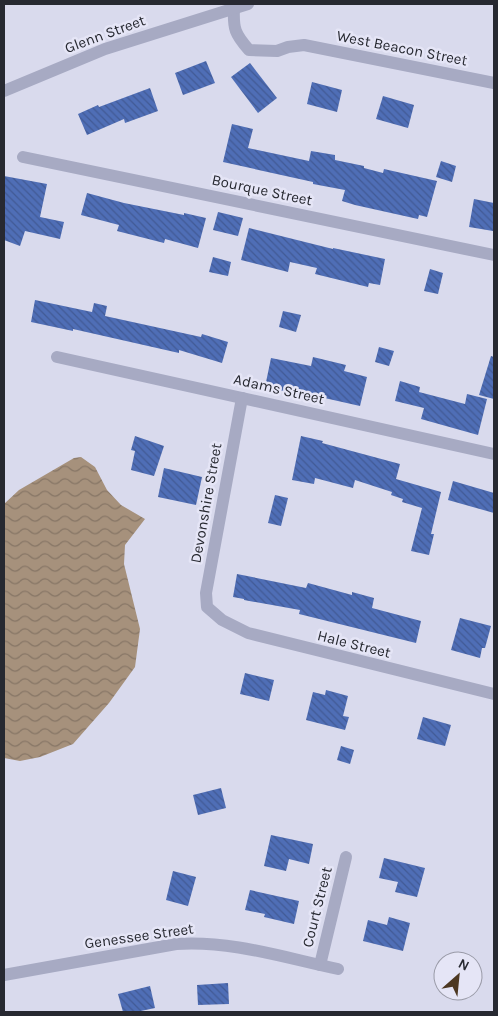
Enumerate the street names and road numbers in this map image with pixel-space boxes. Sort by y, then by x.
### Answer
street label: Glenn Street [62,11,148,57]
street label: West Beacon Street [335,27,469,70]
street label: Bourque Street [210,171,314,210]
street label: Adams Street [232,370,326,408]
street label: Devonshire Street [187,441,225,564]
street label: Hale Street [315,626,393,662]
street label: Court Street [298,865,336,949]
street label: Genessee Street [83,919,195,953]

